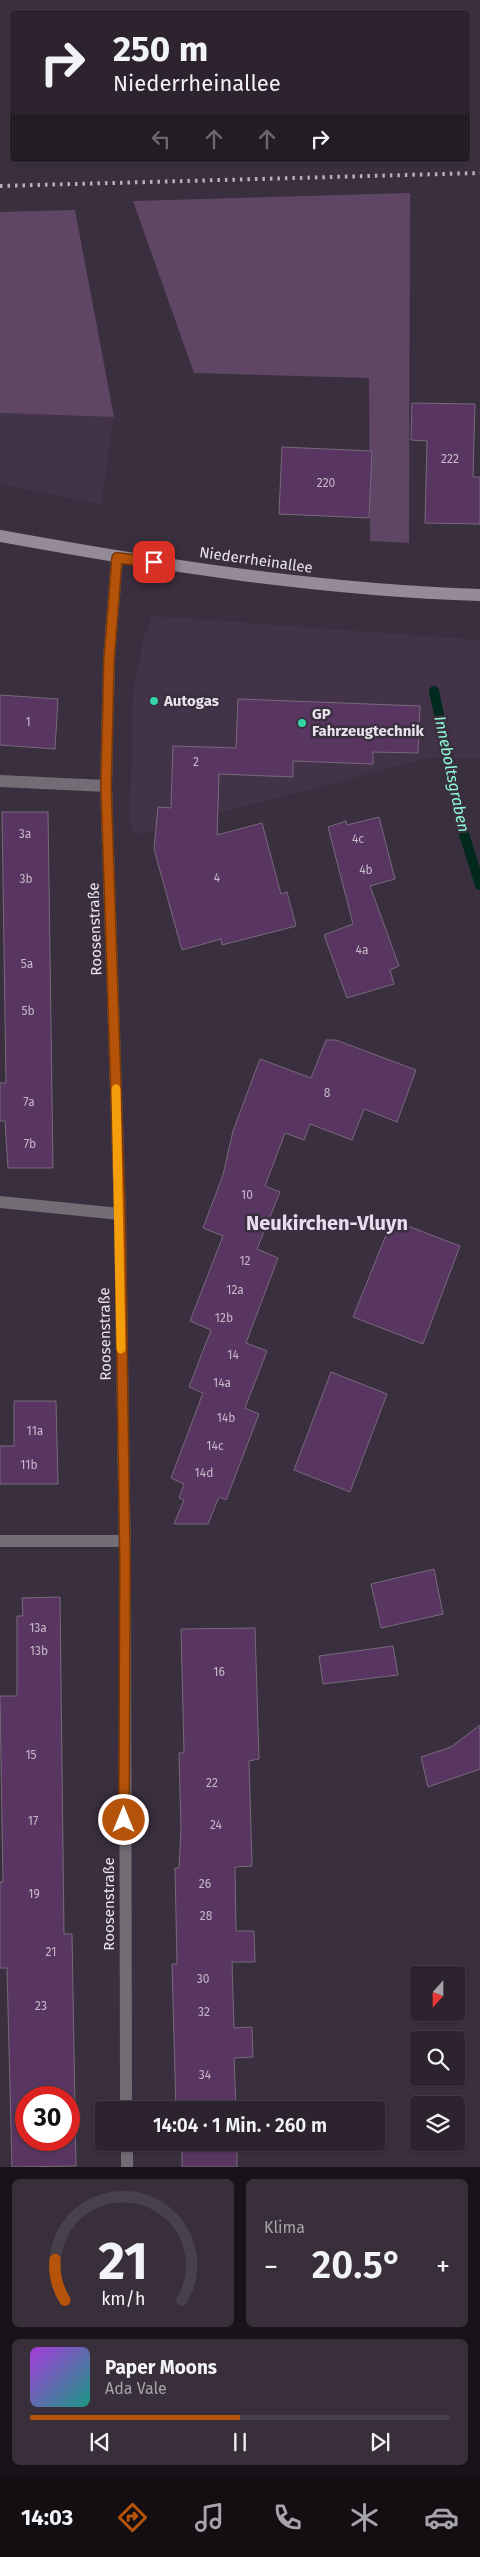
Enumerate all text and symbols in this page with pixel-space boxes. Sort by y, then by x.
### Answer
text: 250 m [113,28,208,70]
icon: right [30,30,95,95]
text: Niederrheinallee [113,70,281,97]
icon: left [147,125,175,153]
icon: ahead [200,125,228,153]
icon: ahead [253,125,281,153]
icon: right [306,125,334,153]
house number: 222 [441,452,459,466]
house number: 220 [317,476,336,490]
pin [133,541,175,583]
street label: Niederrheinallee [198,543,314,577]
icon: arrive [140,548,168,576]
place label: Autogas [163,692,219,710]
marker: Autogas [148,695,160,707]
place label: GP Fahrzeugtechnik [312,705,425,740]
water label: Inneboltsgraben [430,714,474,834]
house number: 1 [25,715,31,729]
marker: GP Fahrzeugtechnik [296,717,308,729]
house number: 2 [193,755,199,769]
house number: 3a [19,827,31,841]
house number: 4c [352,832,364,846]
house number: 4b [359,863,373,877]
house number: 4 [214,871,221,885]
house number: 3b [19,872,33,886]
street label: Roosenstraße [84,882,106,976]
house number: 4a [356,943,368,957]
house number: 5a [21,957,33,971]
house number: 5b [21,1004,35,1018]
house number: 8 [324,1086,331,1100]
house number: 7a [23,1095,35,1109]
house number: 7b [24,1137,36,1151]
house number: 10 [241,1188,253,1202]
district label: Neukirchen-Vluyn [246,1211,408,1235]
house number: 12 [239,1254,251,1268]
house number: 12a [226,1283,244,1297]
street label: Roosenstraße [95,1287,115,1381]
house number: 12b [215,1311,233,1325]
house number: 14 [227,1348,239,1362]
house number: 14a [213,1376,231,1390]
house number: 14b [217,1411,235,1425]
house number: 11a [27,1424,43,1438]
house number: 14c [206,1439,224,1453]
house number: 11b [20,1458,38,1472]
house number: 14d [195,1466,213,1480]
house number: 13a [29,1621,47,1635]
house number: 13b [30,1644,48,1658]
house number: 16 [213,1665,225,1679]
house number: 15 [25,1748,37,1762]
house number: 22 [206,1776,218,1790]
position arrow [97,1793,149,1845]
house number: 17 [28,1814,38,1828]
house number: 24 [210,1818,223,1832]
street label: Roosenstraße [100,1857,118,1951]
house number: 26 [199,1877,211,1891]
house number: 19 [28,1887,40,1901]
house number: 28 [200,1909,213,1923]
house number: 21 [46,1945,56,1959]
north arrow [410,1966,465,2021]
map controls [410,1966,465,2151]
house number: 30 [197,1972,210,1986]
house number: 23 [35,1999,47,2013]
house number: 32 [198,2005,210,2019]
button: search [410,2031,465,2086]
house number: 34 [199,2068,212,2082]
speed limit sign: 30 [15,2086,80,2151]
button: layers [410,2096,465,2151]
text: 14:04 · 1 Min. · 260 m [153,2114,327,2137]
text: Klima [264,2218,305,2237]
text: 21 [98,2230,148,2293]
text: 20.5° [312,2242,402,2288]
text: − [264,2250,278,2283]
text: + [436,2250,450,2283]
text: km/h [101,2288,145,2310]
text: Paper Moons [105,2356,217,2379]
text: Ada Vale [105,2379,167,2398]
icon: previous [86,2428,114,2456]
icon: pause [226,2428,254,2456]
icon: next [366,2428,394,2456]
icon: directions [115,2500,150,2535]
icon: music [192,2500,227,2535]
icon: phone [270,2500,305,2535]
icon: climate [347,2500,382,2535]
icon: car [424,2500,459,2535]
text: 14:03 [21,2504,73,2531]

